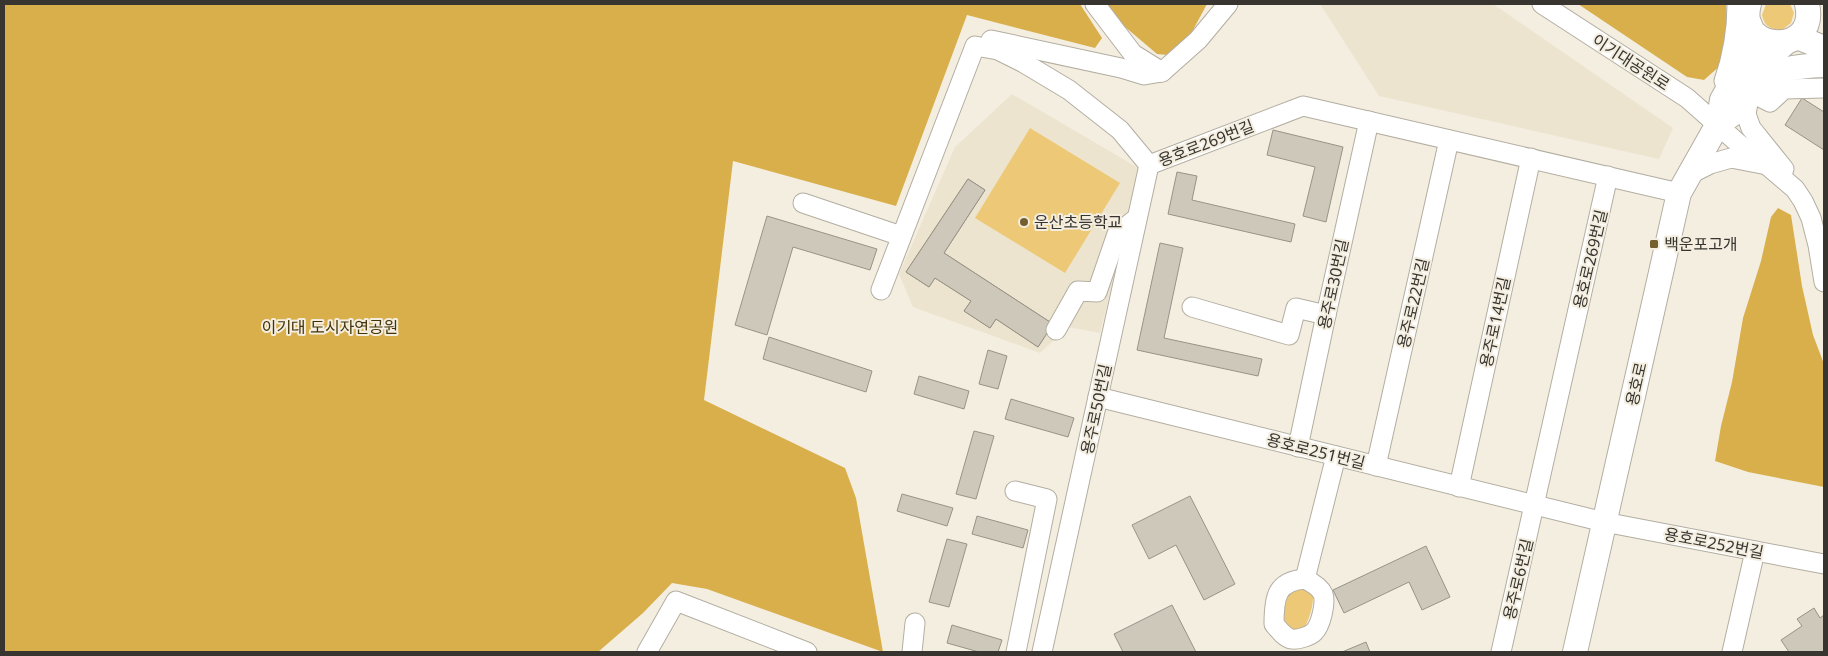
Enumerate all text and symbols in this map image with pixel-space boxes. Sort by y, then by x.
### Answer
street label: 이기대공원로 [1588,29,1674,95]
street label: 용호로269번길 [1155,115,1257,171]
street label: 용호로269번길 [1568,207,1612,311]
place label: 운산초등학교 [1034,211,1122,233]
marker: 운산초등학교 [1018,216,1030,228]
place label: 백운포고개 [1664,233,1738,255]
street label: 용주로30번길 [1313,237,1353,331]
marker: 백운포고개 [1648,238,1660,250]
street label: 용주로22번길 [1392,256,1434,350]
street label: 용주로14번길 [1475,275,1515,369]
park label: 이기대 도시자연공원 [262,316,398,338]
street label: 용호로 [1620,360,1652,408]
street label: 용주로50번길 [1076,362,1116,456]
street label: 용호로251번길 [1264,428,1368,474]
street label: 용호로252번길 [1662,523,1766,563]
street label: 용주로6번길 [1498,536,1538,622]

